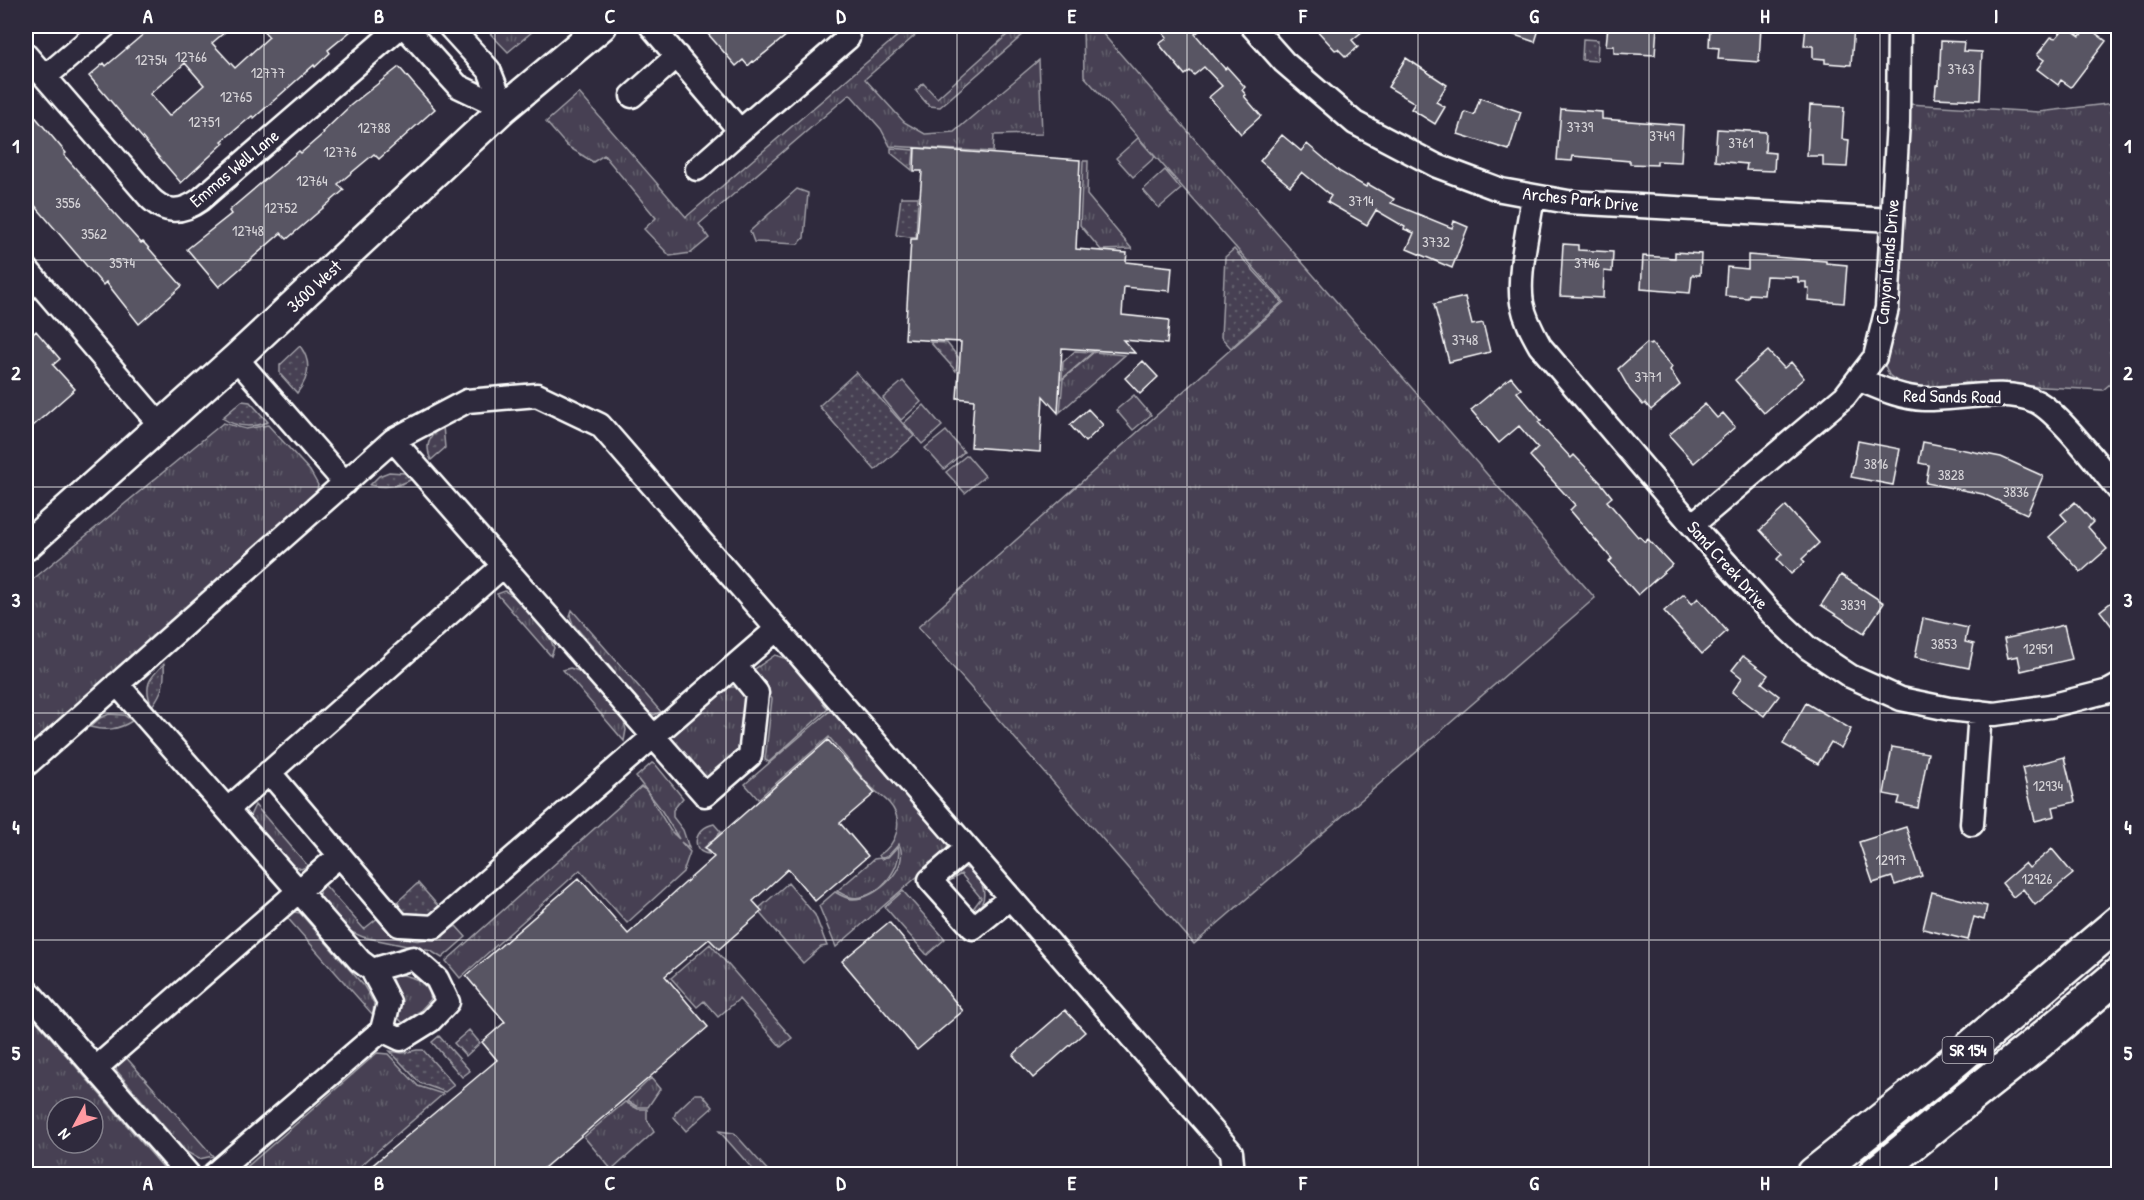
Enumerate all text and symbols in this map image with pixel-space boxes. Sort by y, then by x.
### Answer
text: A [143,2,153,29]
text: B [374,2,384,29]
text: C [605,2,616,29]
text: D [836,2,846,29]
text: E [1068,2,1077,29]
text: F [1298,2,1308,29]
text: G [1529,2,1539,29]
text: H [1760,2,1770,29]
text: I [1994,2,1998,29]
house number: 12766 [175,46,207,67]
house number: 12754 [135,49,167,70]
house number: 3763 [1948,58,1975,79]
house number: 12777 [251,62,285,83]
house number: 12765 [220,86,253,107]
house number: 12751 [188,111,220,132]
house number: 3739 [1567,116,1594,137]
house number: 12788 [358,117,390,138]
street label: Emmas Well Lane [184,123,284,213]
house number: 3749 [1649,125,1675,146]
text: 1 [12,132,20,159]
house number: 3761 [1728,132,1754,153]
text: 1 [2124,132,2132,159]
house number: 12776 [323,141,357,162]
house number: 12764 [296,170,328,191]
street label: Arches Park Drive [1522,180,1640,218]
house number: 3714 [1348,190,1374,211]
house number: 3556 [55,192,81,213]
house number: 12752 [264,197,298,218]
street label: Canyon Lands Drive [1869,198,1905,326]
house number: 12748 [232,220,264,241]
house number: 3562 [81,223,107,244]
house number: 3732 [1422,231,1450,252]
house number: 3574 [109,252,135,273]
house number: 3746 [1574,252,1600,273]
street label: 3600 West [281,253,348,318]
house number: 3748 [1452,329,1478,350]
text: 2 [11,359,21,386]
text: 2 [2123,359,2133,386]
house number: 3771 [1634,366,1662,387]
street label: Red Sands Road [1903,383,2001,409]
house number: 3816 [1864,453,1888,474]
house number: 3828 [1938,464,1964,485]
house number: 3836 [2003,481,2029,502]
street label: Sand Creek Drive [1681,515,1775,615]
text: 3 [12,586,21,613]
text: 3 [2124,586,2133,613]
house number: 3839 [1840,594,1866,615]
house number: 3853 [1931,633,1957,654]
house number: 12951 [2023,638,2053,659]
house number: 12934 [2033,775,2064,796]
text: 4 [12,813,20,840]
text: 4 [2124,813,2132,840]
house number: 12917 [1876,849,1906,870]
house number: 12926 [2022,868,2052,889]
road number: SR 154 [1942,1037,1994,1063]
text: 5 [12,1039,21,1066]
text: 5 [2124,1039,2133,1066]
north arrow [45,1095,105,1155]
text: N [52,1124,75,1145]
text: A [143,1169,153,1196]
text: B [374,1169,384,1196]
text: C [605,1169,616,1196]
text: D [836,1169,846,1196]
text: E [1068,1169,1077,1196]
text: F [1298,1169,1308,1196]
text: G [1529,1169,1539,1196]
text: H [1760,1169,1770,1196]
text: I [1994,1169,1998,1196]

